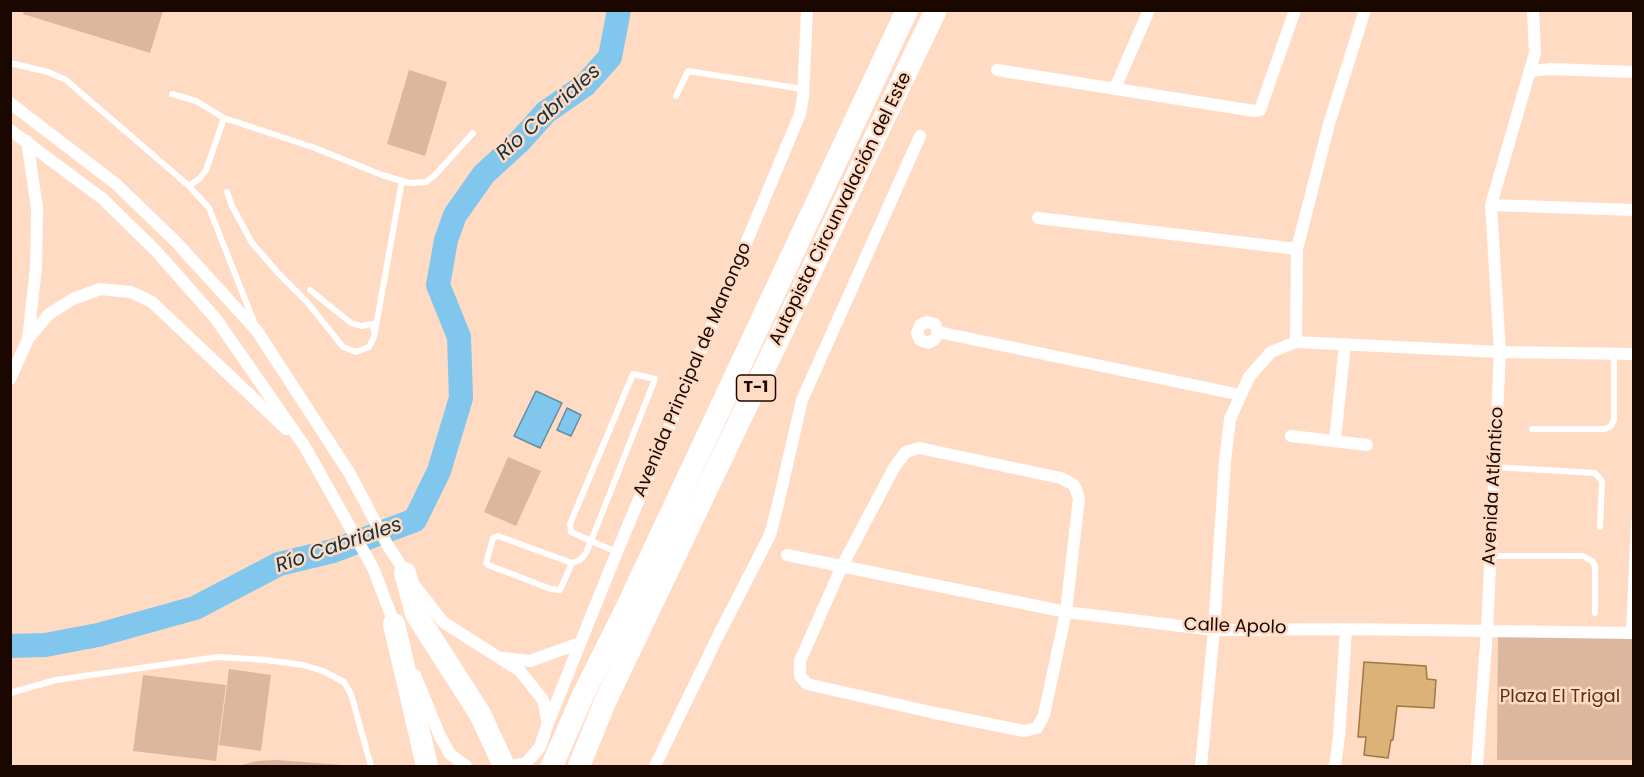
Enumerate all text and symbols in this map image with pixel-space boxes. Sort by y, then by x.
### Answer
water label: Río Cabriales [492,60,606,166]
street label: Autopista Circunvalación del Este [765,69,917,349]
street label: Avenida Principal de Manongo [629,239,757,501]
road number: T-1 [736,375,776,401]
street label: Avenida Atlántico [1479,406,1509,566]
water label: Río Cabriales [273,513,405,579]
street label: Calle Apolo [1183,614,1287,640]
park label: Plaza El Trigal [1500,686,1620,708]

